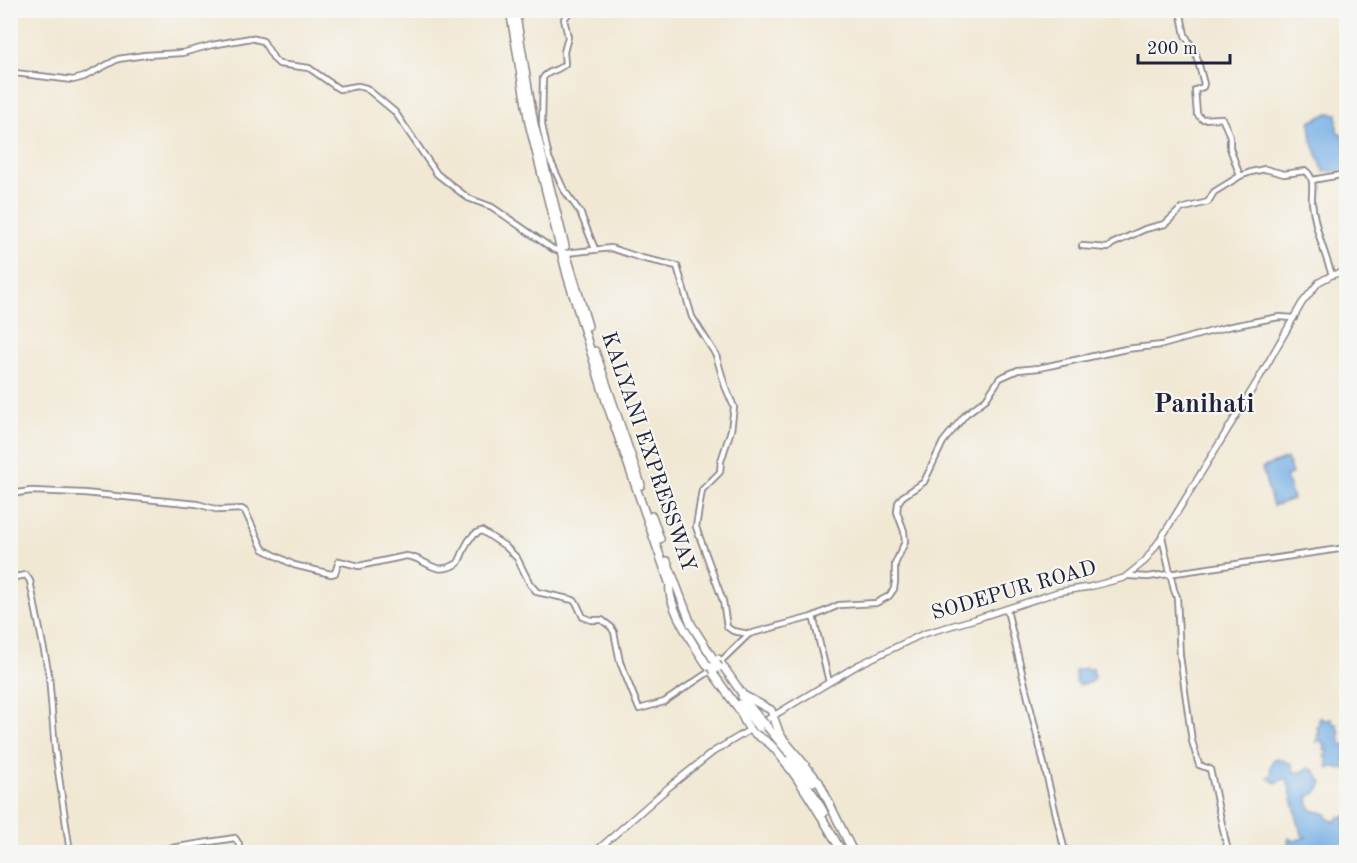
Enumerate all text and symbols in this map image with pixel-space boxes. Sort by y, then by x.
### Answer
scale bar [1138,27,1230,65]
text: 200 m [1147,40,1198,58]
street label: KALYANI EXPRESSWAY [597,329,699,575]
district label: Panihati [1153,391,1255,418]
street label: SODEPUR ROAD [929,557,1099,625]

